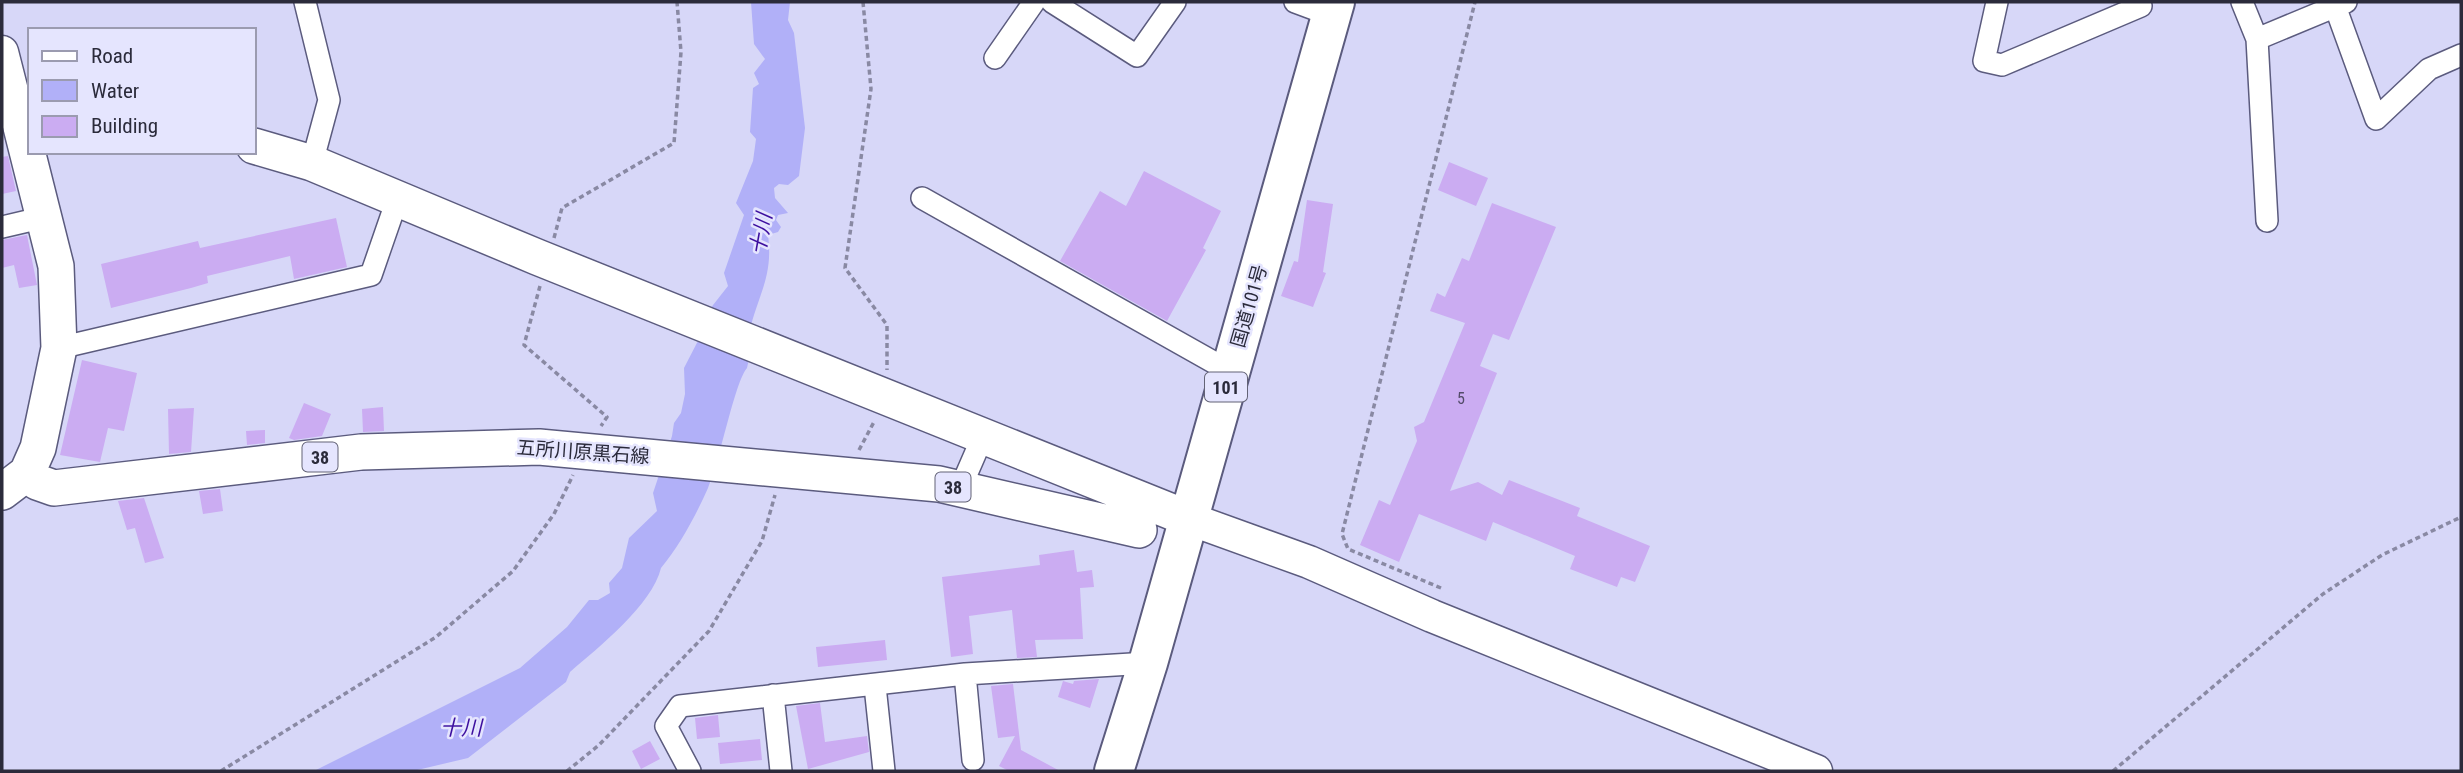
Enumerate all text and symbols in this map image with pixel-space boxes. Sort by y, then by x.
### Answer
legend [28,28,256,154]
text: Road [91,44,133,68]
text: Water [91,79,139,103]
text: Building [91,114,158,138]
water label: 十川 [746,209,777,257]
street label: 国道101号 [1226,262,1272,350]
road number: 101 [1205,372,1247,402]
house number: 5 [1457,389,1465,408]
street label: 五所川原黒石線 [516,436,650,468]
road number: 38 [302,443,338,472]
road number: 38 [936,472,970,502]
water label: 十川 [440,716,484,740]

